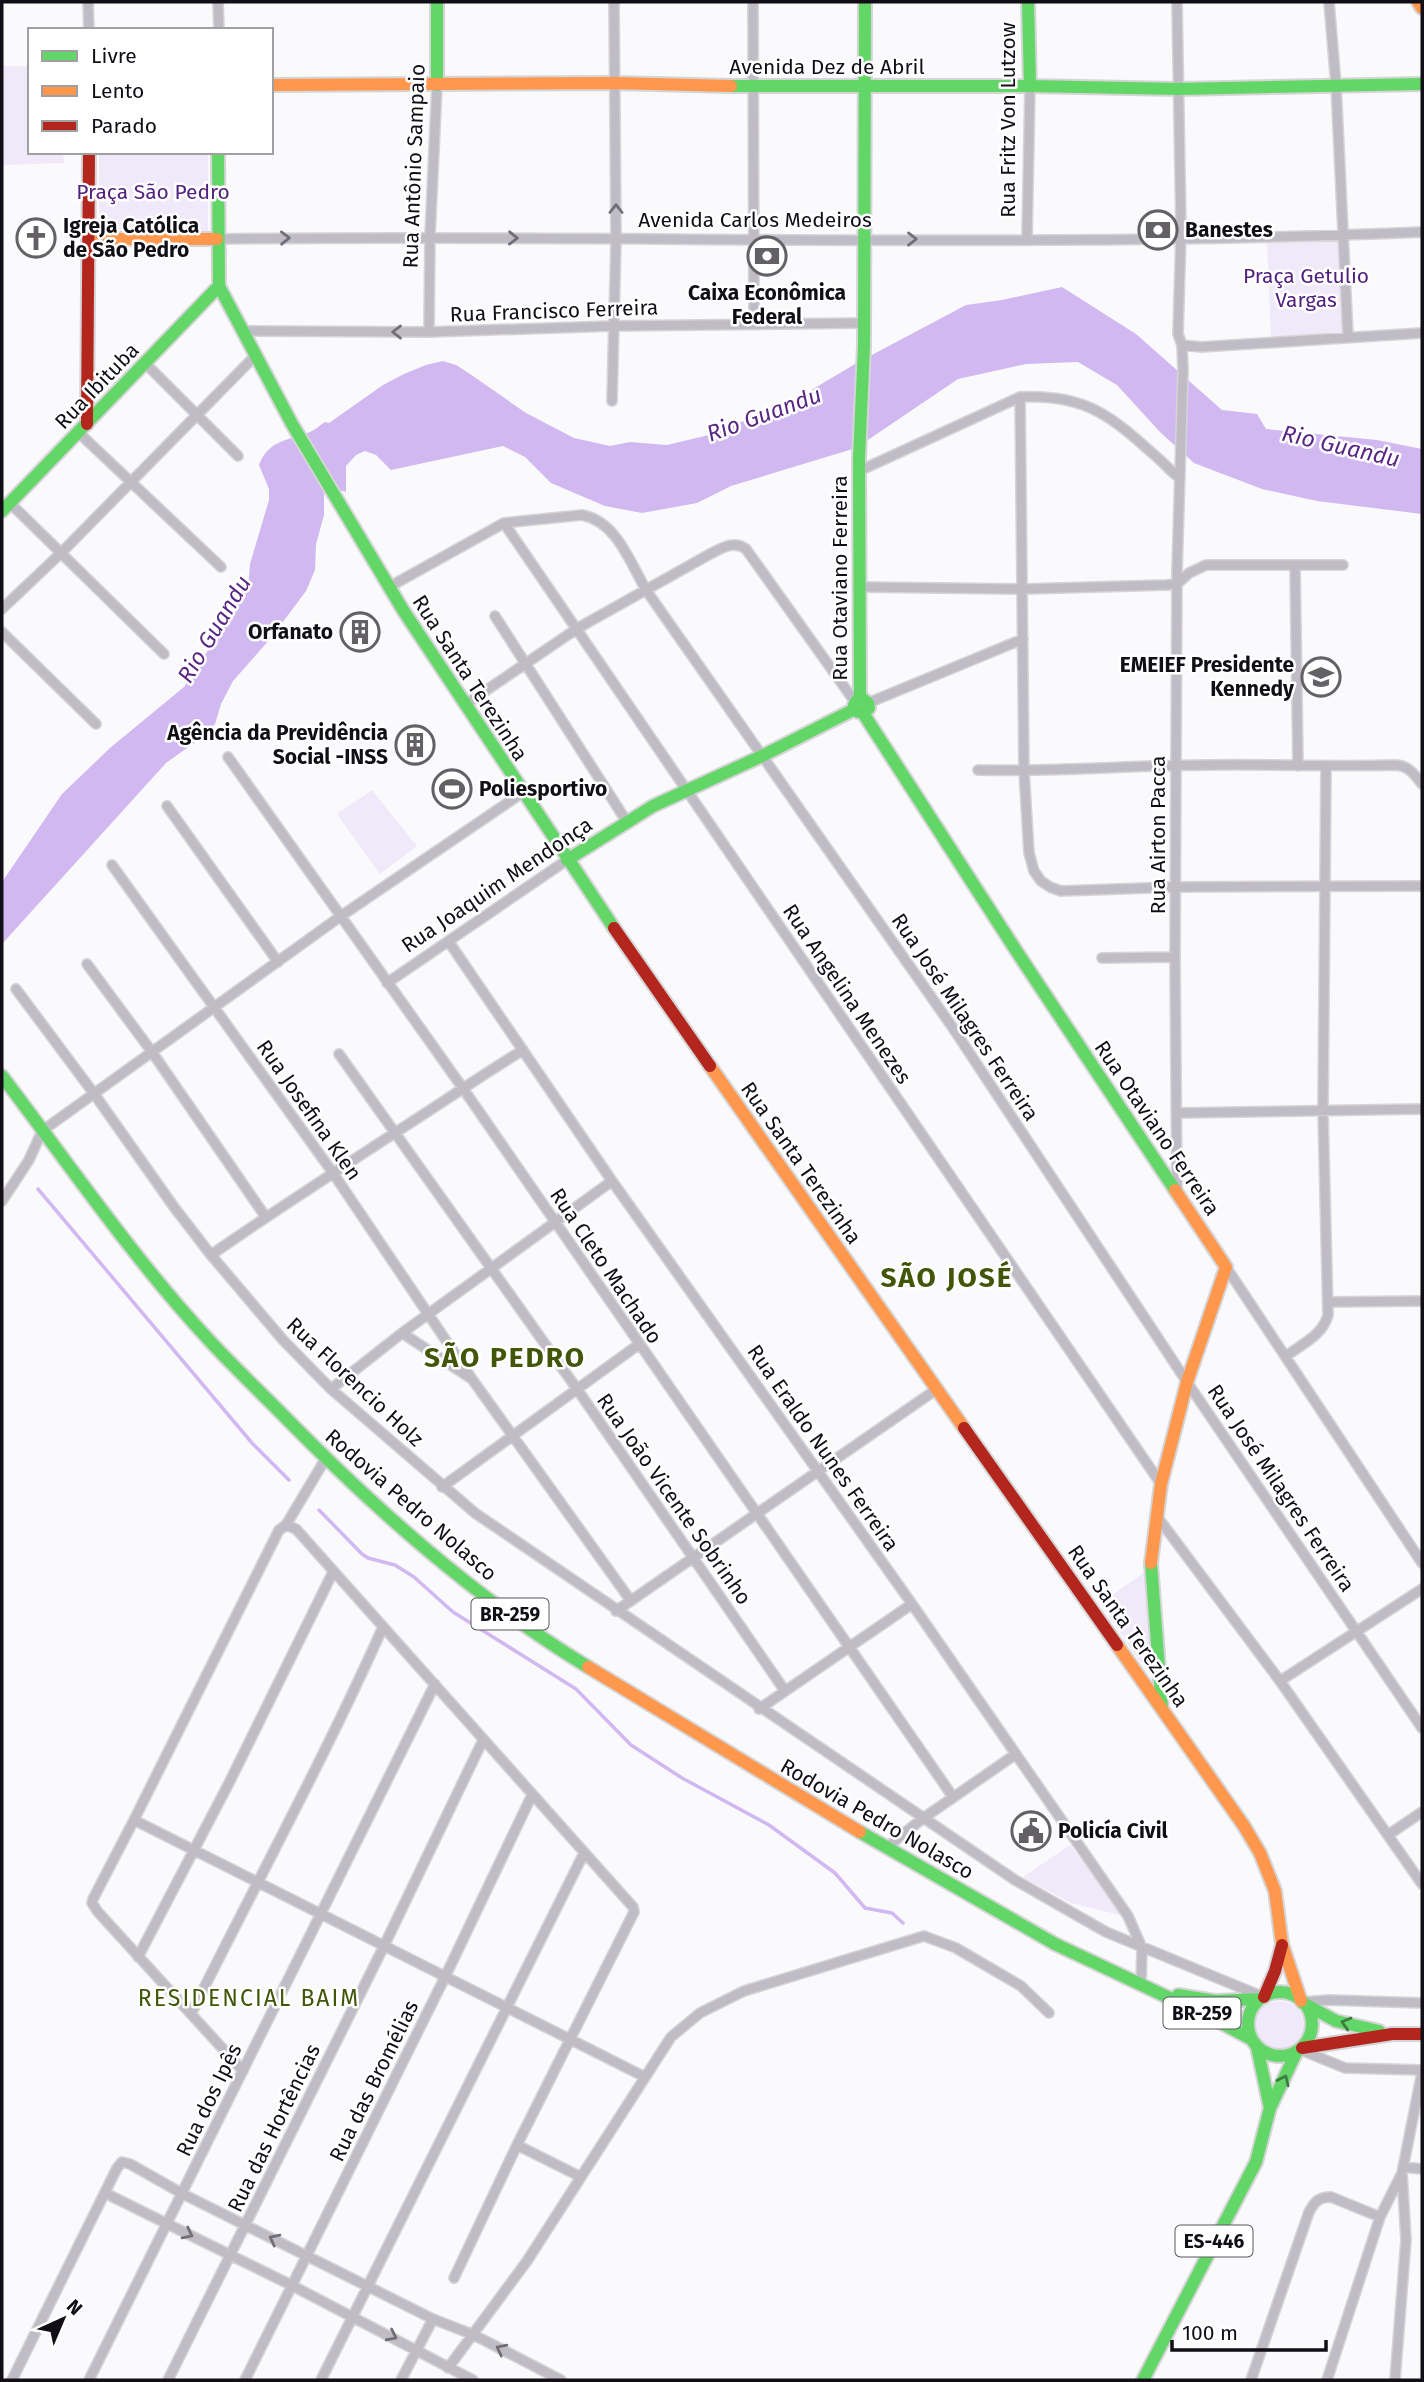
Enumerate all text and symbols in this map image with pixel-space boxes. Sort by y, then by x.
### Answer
street label: Rua Fritz Von Lutzow [995,22,1021,218]
legend [28,28,273,154]
text: Livre [91,43,137,69]
street label: Avenida Dez de Abril [729,54,925,80]
street label: Rua Antônio Sampaio [397,63,431,269]
text: Lento [91,78,144,104]
text: Parado [91,113,157,139]
park label: Praça São Pedro [76,179,230,205]
one-way arrow [608,203,623,214]
street label: Avenida Carlos Medeiros [638,207,872,233]
bank icon: Banestes [1137,209,1179,251]
place label: Igreja Católica de São Pedro [63,213,199,263]
church icon: Igreja Católica de São Pedro [15,217,57,259]
place label: Banestes [1185,217,1273,243]
one-way arrow [281,230,291,246]
one-way arrow [508,230,519,246]
one-way arrow [907,231,918,247]
bank icon: Caixa Econômica Federal [746,235,788,277]
park label: Praça Getulio Vargas [1243,263,1369,313]
place label: Caixa Econômica Federal [688,280,846,330]
street label: Rua Francisco Ferreira [449,294,659,328]
one-way arrow [391,324,402,340]
street label: Rua Ibituba [49,337,145,435]
water label: Rio Guandu [703,380,825,448]
water label: Rio Guandu [1279,419,1403,473]
street label: Rua Otaviano Ferreira [827,475,853,681]
water label: Rio Guandu [171,570,257,688]
street label: Rua Santa Terezinha [407,590,533,766]
building icon: Orfanato [339,611,381,653]
place label: Orfanato [248,619,333,645]
place label: EMEIEF Presidente Kennedy [1120,652,1294,702]
school or university icon: EMEIEF Presidente Kennedy [1300,656,1342,698]
place label: Agência da Previdência Social -INSS [166,720,388,770]
building icon: Agência da Previdência Social -INSS [394,724,436,766]
street label: Rua Airton Pacca [1145,756,1171,914]
sports icon: Poliesportivo [431,768,473,810]
place label: Poliesportivo [479,776,607,802]
street label: Rua Joaquim Mendonça [397,811,597,959]
street label: Rua Angelina Menezes [777,899,917,1089]
street label: Rua José Milagres Ferreira [886,908,1044,1126]
street label: Rua Josefina Klen [251,1035,367,1185]
street label: Rua Otaviano Ferreira [1089,1036,1225,1220]
street label: Rua Santa Terezinha [735,1077,867,1249]
street label: Rua Cleto Machado [544,1183,668,1349]
district label: SÃO JOSÉ [880,1260,1014,1294]
street label: Rua Florencio Holz [281,1312,429,1452]
street label: Rua Eraldo Nunes Ferreira [742,1340,904,1556]
district label: SÃO PEDRO [424,1341,586,1374]
street label: Rua José Milagres Ferreira [1202,1379,1360,1597]
street label: Rua João Vicente Sobrinho [591,1388,757,1610]
street label: Rodovia Pedro Nolasco [320,1423,502,1587]
street label: Rua Santa Terezinha [1062,1540,1194,1712]
road number: BR-259 [472,1598,548,1630]
street label: Rodovia Pedro Nolasco [776,1753,978,1885]
public building icon: Policía Civil [1010,1810,1052,1852]
place label: Policía Civil [1058,1818,1169,1844]
district label: RESIDENCIAL BAIM [138,1984,360,2012]
street label: Rua das Bromélias [324,1996,424,2166]
road number: BR-259 [1164,1997,1240,2028]
one-way arrow [1340,2017,1352,2032]
street label: Rua dos Ipês [171,2039,248,2161]
street label: Rua das Hortências [222,2040,326,2216]
one-way arrow [1276,2075,1290,2087]
one-way arrow [181,2225,194,2239]
road number: ES-446 [1176,2226,1252,2256]
one-way arrow [269,2233,281,2247]
north arrow [28,2284,98,2354]
text: N [62,2294,87,2320]
scale bar [1172,2308,1326,2352]
text: 100 m [1182,2320,1238,2346]
one-way arrow [385,2328,397,2342]
one-way arrow [496,2343,508,2357]

